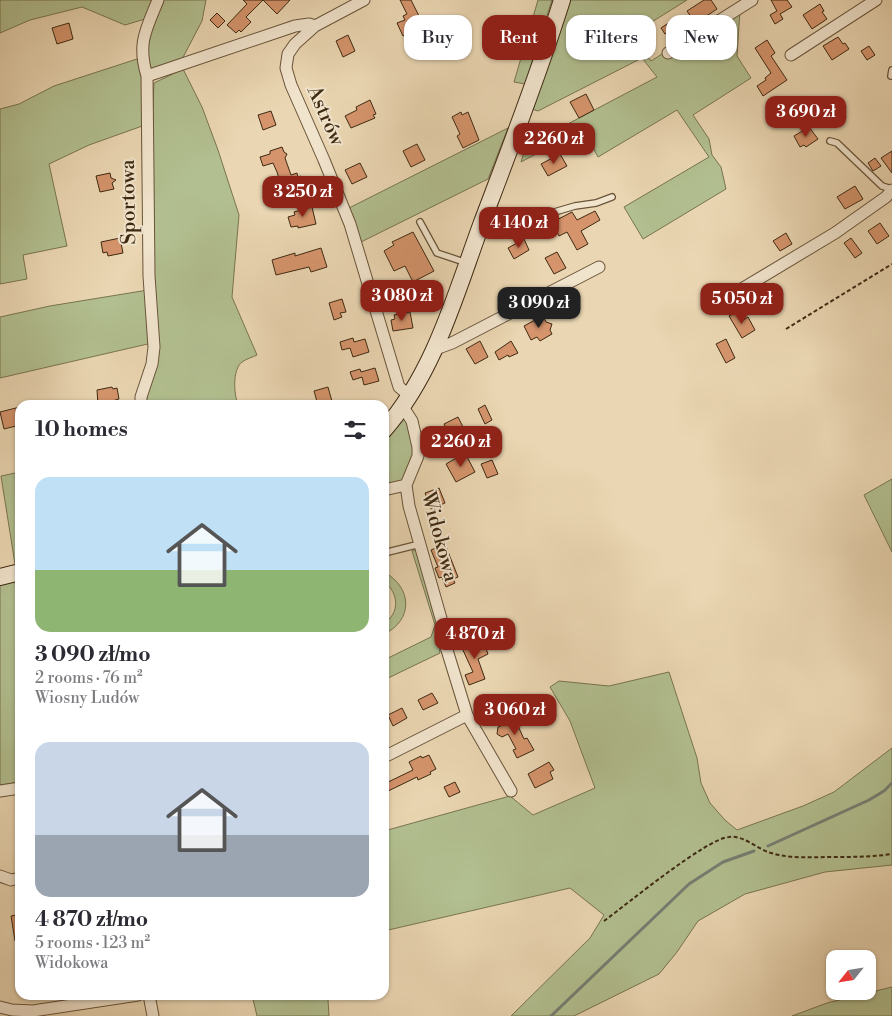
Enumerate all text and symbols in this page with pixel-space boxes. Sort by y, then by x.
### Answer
chip: Buy [404,15,472,60]
chip: Rent [482,15,556,60]
chip: Filters [566,15,656,60]
chip: New [666,15,737,60]
street label: Astrów [300,81,350,151]
pin: 3 690 zł [754,96,858,138]
text: 3 690 zł [776,102,836,122]
pin: 2 260 zł [502,122,606,165]
text: 2 260 zł [524,129,584,149]
street label: Sportowa [116,158,142,245]
pin: 3 250 zł [251,176,355,218]
text: 3 250 zł [273,182,333,202]
pin: 4 140 zł [467,206,571,249]
text: 4 140 zł [490,213,548,233]
pin: 3 080 zł [350,280,454,322]
pin: 5 050 zł [690,282,794,325]
text: 3 080 zł [371,286,433,306]
pin: 3 090 zł [487,286,591,329]
text: 5 050 zł [711,289,773,309]
text: 3 090 zł [509,293,569,313]
icon: filters [341,416,369,444]
text: 10 homes [35,417,128,443]
pin: 2 260 zł [409,426,513,468]
text: 2 260 zł [431,432,491,452]
street label: Widokowa [415,488,463,585]
icon: home [157,510,247,600]
pin: 4 870 zł [423,618,527,660]
text: 4 870 zł [445,624,505,644]
text: 3 090 zł/mo [35,642,151,668]
text: 2 rooms · 76 m² [35,668,143,688]
text: Wiosny Ludów [35,688,139,708]
pin: 3 060 zł [463,694,567,736]
text: 3 060 zł [485,700,545,720]
icon: home [157,775,247,865]
text: 4 870 zł/mo [35,907,148,933]
text: 5 rooms · 123 m² [35,933,150,953]
north arrow [826,950,876,1000]
map controls [826,950,876,1000]
text: Widokowa [35,953,108,973]

